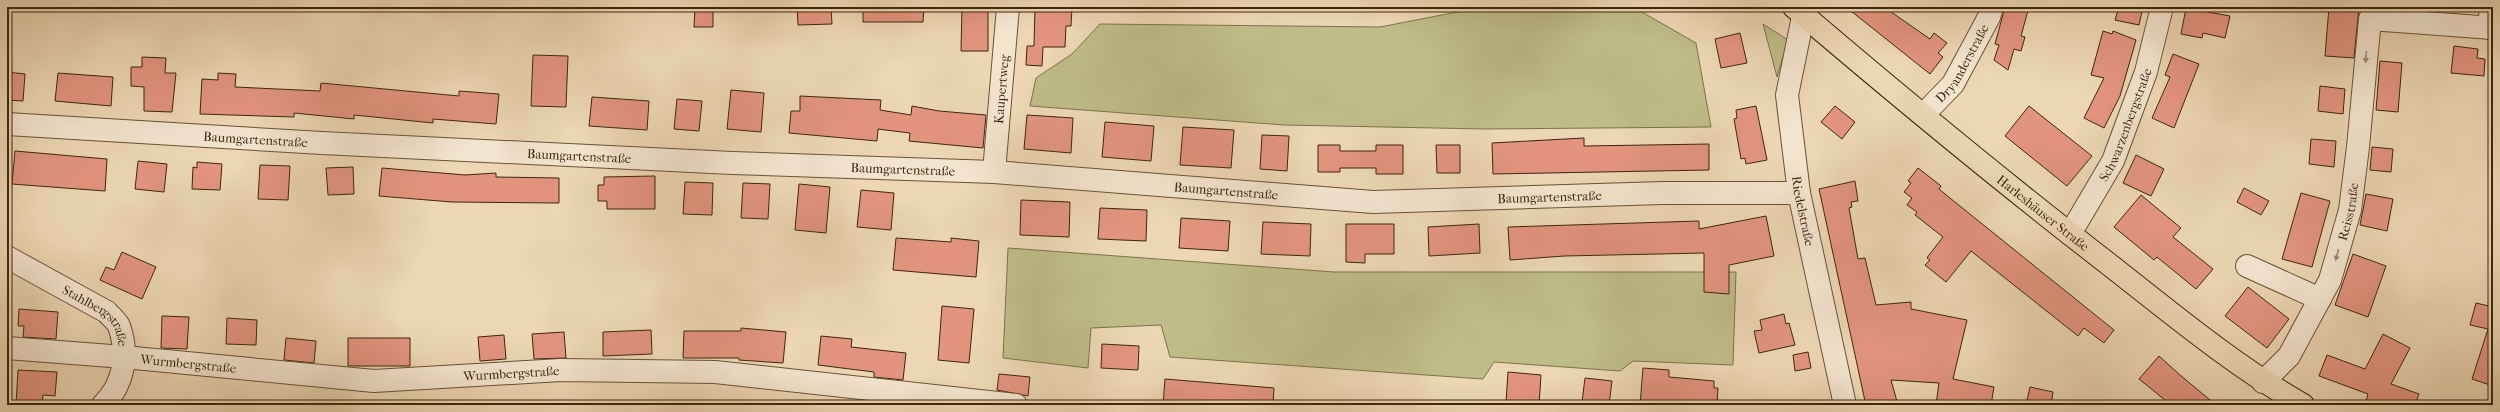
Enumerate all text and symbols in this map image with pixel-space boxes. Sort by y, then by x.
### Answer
street label: Dryanderstraße [1932,21,1992,106]
one-way arrow [2363,51,2370,63]
street label: Kaupertweg [991,53,1012,125]
street label: Schwarzenbergstraße [2096,66,2155,184]
street label: Baumgartenstraße [203,129,309,150]
street label: Baumgartenstraße [527,146,632,166]
street label: Baumgartenstraße [850,160,956,179]
street label: Harleshäuser Straße [1994,172,2092,254]
street label: Riedelstraße [1789,175,1817,248]
street label: Baumgartenstraße [1173,179,1279,203]
street label: Reisstraße [2335,181,2361,242]
street label: Baumgartenstraße [1497,188,1603,206]
one-way arrow [2334,249,2340,261]
street label: Stahlbergstraße [60,282,131,348]
street label: Wurmbergstraße [139,352,238,376]
street label: Wurmbergstraße [462,363,560,384]

